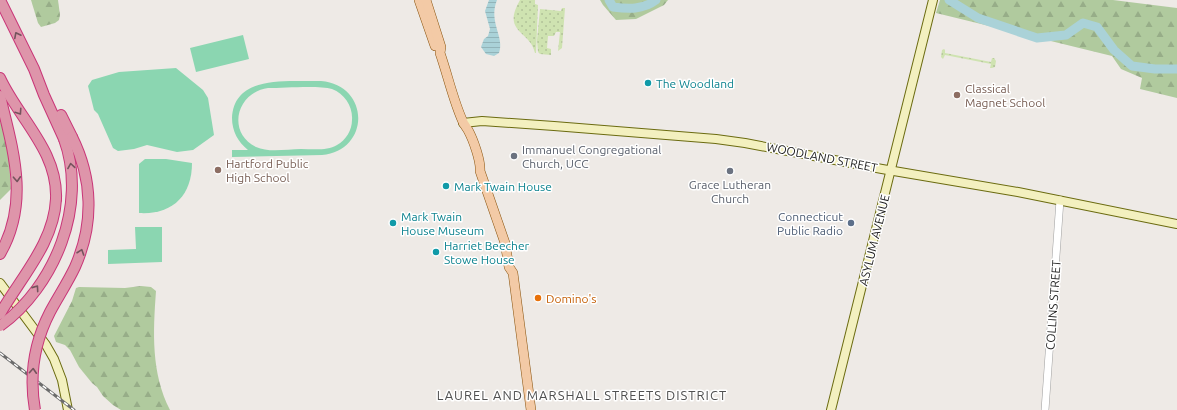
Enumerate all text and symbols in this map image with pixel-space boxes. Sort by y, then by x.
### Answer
one-way arrow [14,31,22,39]
place label: The Woodland [656,77,734,90]
marker: The Woodland [643,78,653,88]
place label: Classical Magnet School [965,82,1045,109]
marker: Classical Magnet School [952,90,962,100]
one-way arrow [15,108,22,115]
street label: WOODLAND STREET [765,140,879,174]
place label: Immanuel Congregational Church, UCC [522,143,661,170]
marker: Immanuel Congregational Church, UCC [509,151,519,161]
place label: Hartford Public High School [226,157,309,184]
one-way arrow [67,163,76,169]
marker: Hartford Public High School [213,165,223,175]
marker: Grace Lutheran Church [725,166,735,176]
one-way arrow [12,176,21,182]
place label: Grace Lutheran Church [689,178,771,205]
place label: Mark Twain House [454,180,552,193]
marker: Mark Twain House [441,181,451,191]
street label: ASYLUM AVENUE [856,193,892,287]
place label: Mark Twain House Museum [401,210,484,237]
place label: Connecticut Public Radio [777,210,843,237]
marker: Mark Twain House Museum [388,218,398,228]
marker: Connecticut Public Radio [846,218,856,228]
place label: Harriet Beecher Stowe House [444,239,530,266]
marker: Harriet Beecher Stowe House [431,247,441,257]
one-way arrow [76,248,85,255]
street label: COLLINS STREET [1043,259,1063,350]
one-way arrow [31,286,38,293]
place label: Domino's [546,292,596,305]
marker: Domino's [533,293,543,303]
one-way arrow [28,368,37,374]
district label: LAUREL AND MARSHALL STREETS DISTRICT [437,388,727,402]

